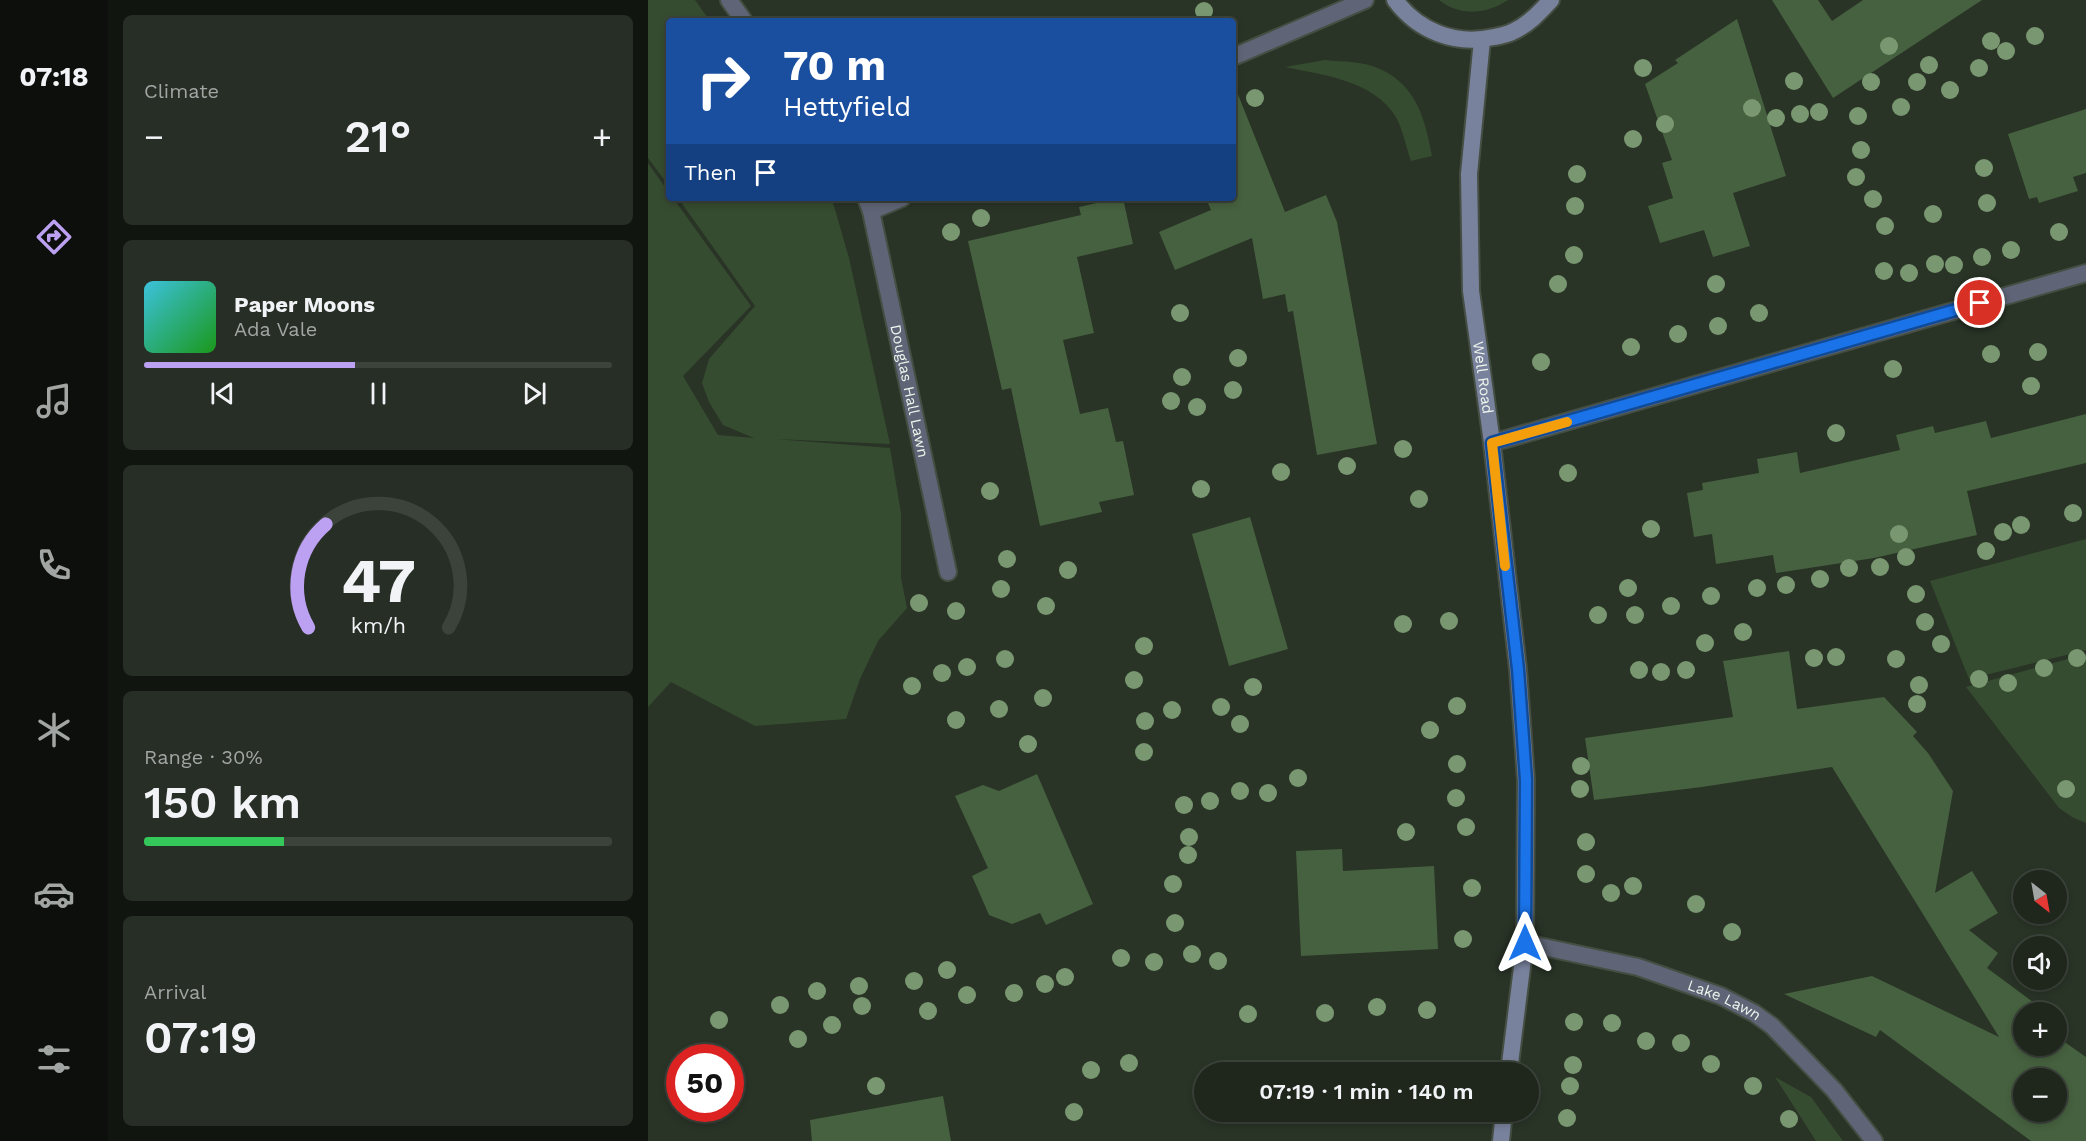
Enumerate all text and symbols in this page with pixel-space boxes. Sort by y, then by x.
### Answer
text: 70 m [783,41,886,90]
icon: right [684,42,762,120]
text: 07:18 [19,61,89,93]
text: Climate [144,79,219,103]
text: Hettyfield [783,91,911,123]
text: 21° [344,110,412,163]
text: − [144,117,164,156]
text: + [592,117,612,156]
icon: arrive [749,156,782,189]
text: Then [684,160,737,185]
icon: directions [33,216,75,258]
pin [1954,277,2005,328]
icon: arrive [1963,286,1996,319]
text: Paper Moons [234,292,375,317]
text: Ada Vale [234,317,317,341]
street label: Douglas Hall Lawn [886,323,932,459]
street label: Well Road [1469,340,1497,415]
icon: previous [206,377,239,410]
icon: pause [362,377,395,410]
icon: next [518,377,551,410]
icon: music [33,380,75,422]
icon: phone [33,544,75,586]
text: 47 [340,544,416,617]
text: km/h [350,613,406,638]
icon: climate [33,709,75,751]
text: Range · 30% [144,745,263,769]
text: 150 km [144,776,301,829]
north arrow [2013,870,2067,924]
map controls [2013,870,2067,1122]
icon: car [33,873,75,915]
position arrow [1493,911,1557,975]
button: sound [2013,936,2067,990]
street label: Lake Lawn [1685,976,1765,1024]
text: Arrival [144,980,206,1004]
button: + [2013,1002,2067,1056]
text: 07:19 [144,1011,258,1064]
icon: filters [33,1038,75,1080]
speed limit sign: 50 [666,1044,744,1122]
button: − [2013,1068,2067,1122]
text: 07:19 · 1 min · 140 m [1259,1079,1474,1104]

